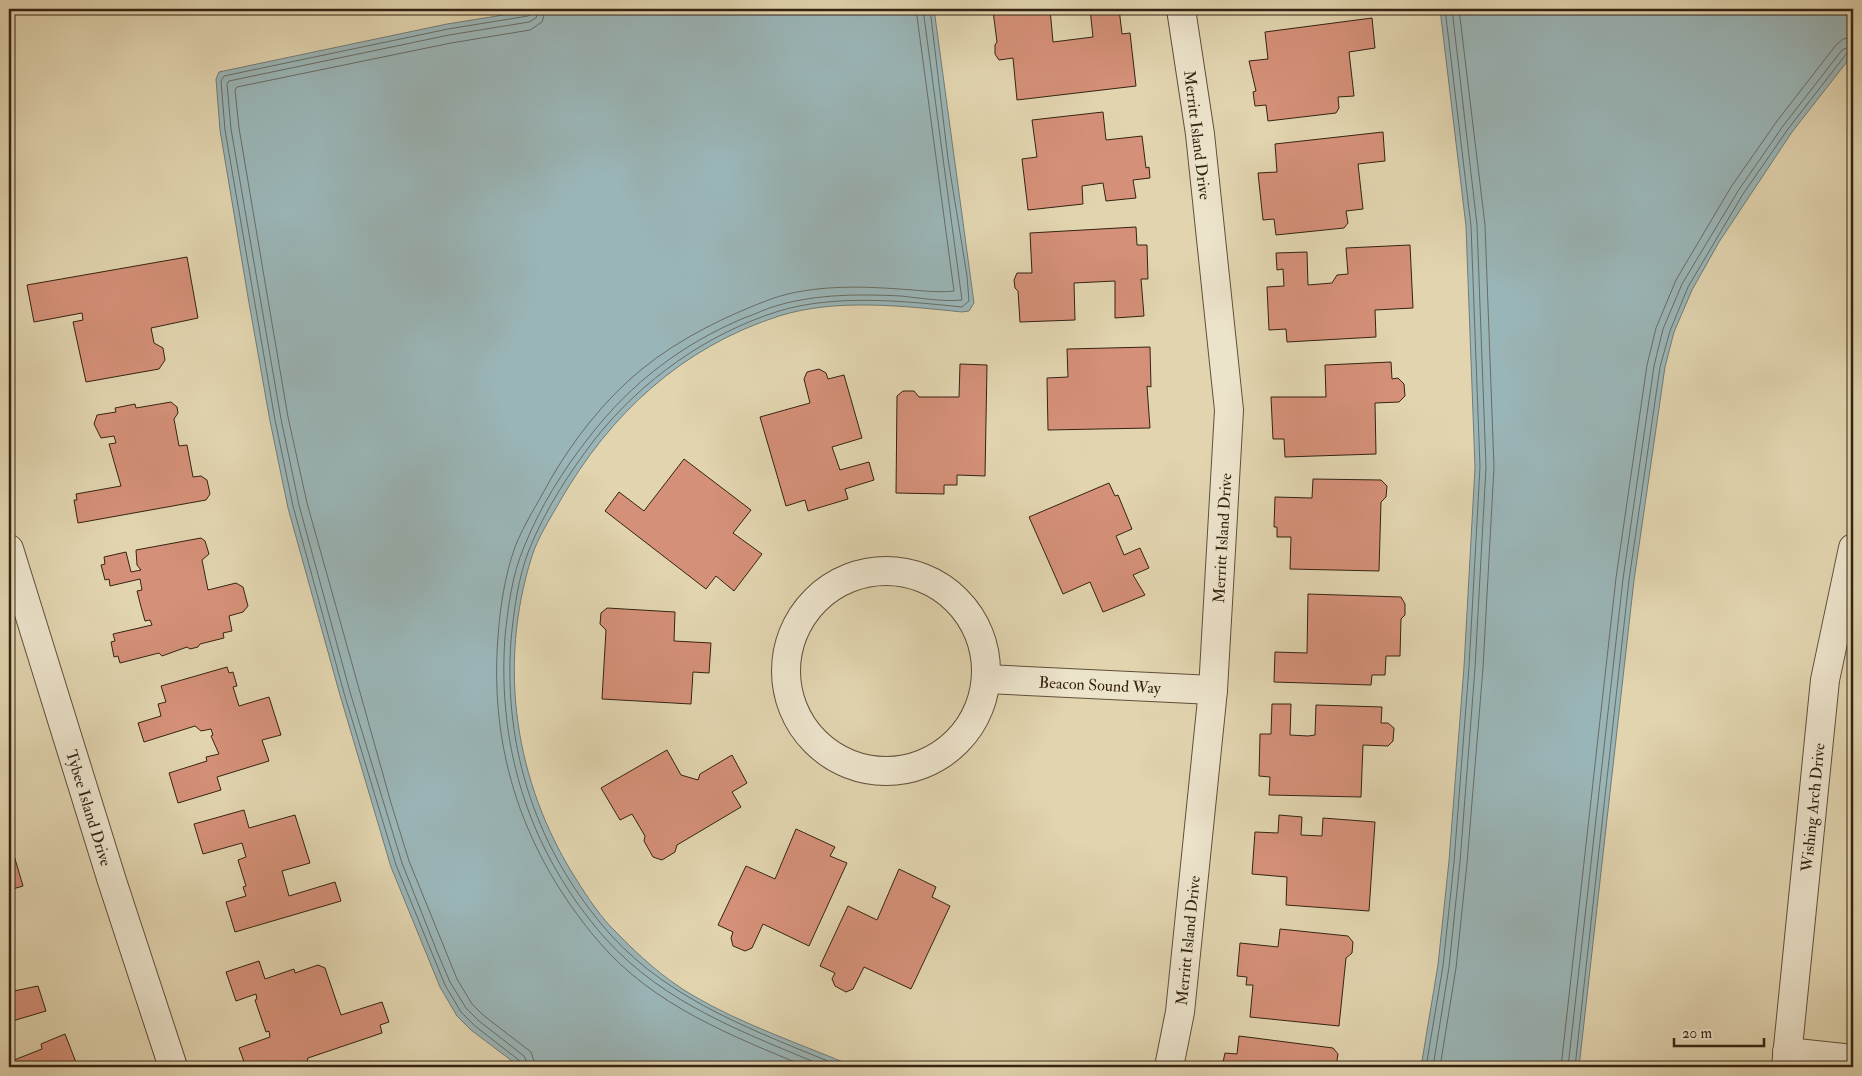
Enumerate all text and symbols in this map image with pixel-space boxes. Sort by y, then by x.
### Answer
street label: Merritt Island Drive [1179,69,1215,201]
street label: Merritt Island Drive [1209,472,1236,604]
street label: Beacon Sound Way [1038,673,1162,699]
street label: Wishing Arch Drive [1797,742,1830,874]
street label: Tybee Island Drive [61,748,116,869]
street label: Merritt Island Drive [1172,874,1205,1006]
scale bar [1674,1016,1764,1048]
text: 20 m [1682,1024,1712,1043]

